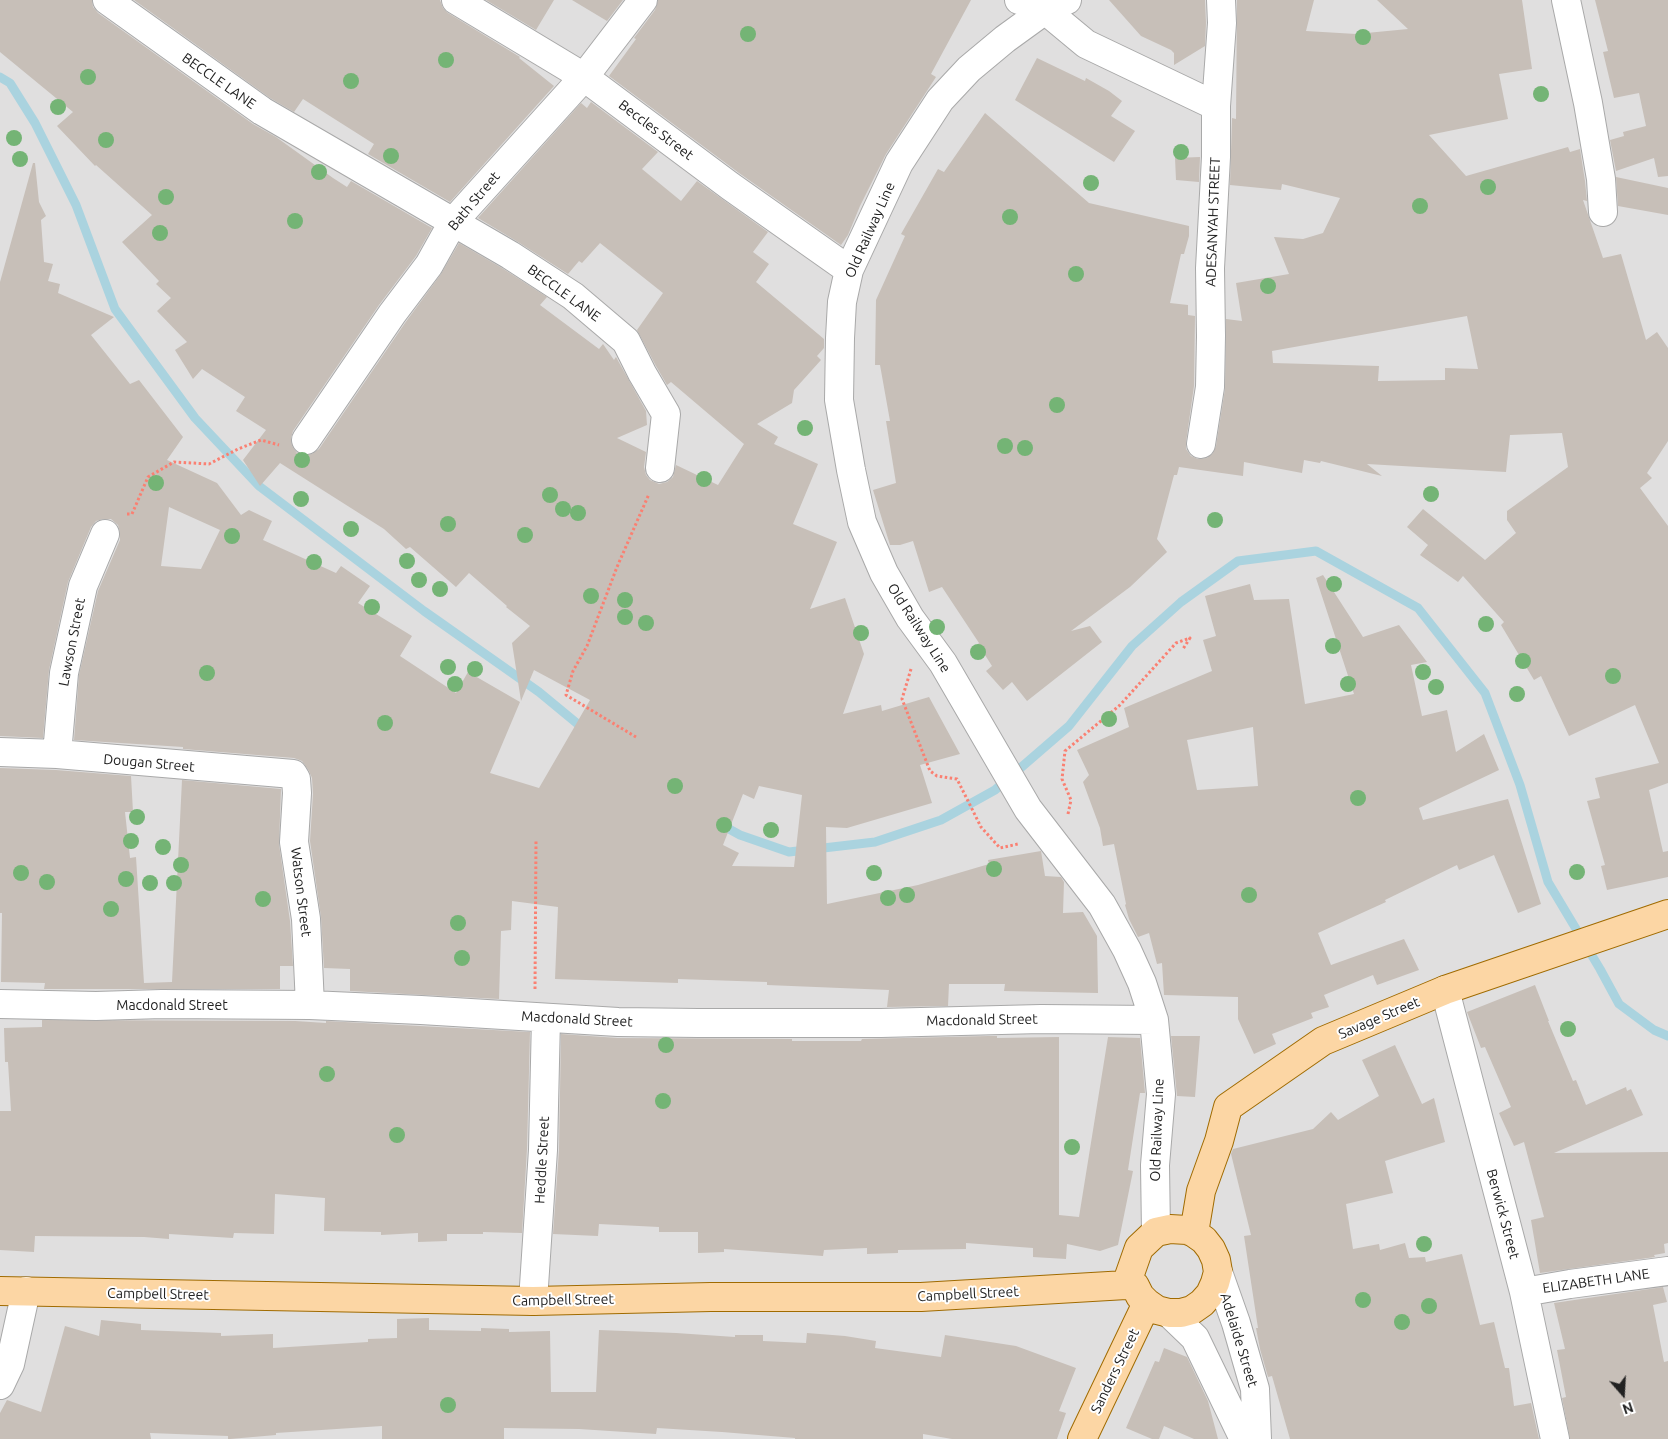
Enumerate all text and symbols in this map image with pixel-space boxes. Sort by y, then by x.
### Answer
street label: BECCLE LANE [179,49,259,113]
street label: Beccles Street [615,96,697,164]
street label: ADESANYAH STREET [1202,157,1224,287]
street label: Bath Street [444,168,504,234]
street label: Old Railway Line [841,179,899,281]
street label: BECCLE LANE [524,261,604,325]
street label: Old Railway Line [884,580,954,676]
street label: Lawson Street [55,596,89,688]
street label: Dougan Street [103,751,195,775]
street label: Watson Street [287,846,315,938]
street label: Savage Street [1336,993,1422,1043]
street label: Macdonald Street [116,997,228,1013]
street label: Macdonald Street [521,1008,633,1030]
street label: Macdonald Street [926,1011,1038,1029]
street label: Old Railway Line [1147,1078,1167,1182]
street label: Heddle Street [531,1116,553,1204]
street label: Berwick Street [1483,1167,1523,1261]
street label: ELIZABETH LANE [1541,1265,1651,1297]
street label: Campbell Street [917,1283,1019,1305]
street label: Campbell Street [107,1285,209,1303]
street label: Campbell Street [512,1291,614,1309]
street label: Adelaide Street [1217,1291,1261,1389]
street label: Sanders Street [1087,1326,1143,1416]
north arrow [1598,1369,1648,1419]
text: N [1620,1399,1635,1417]

